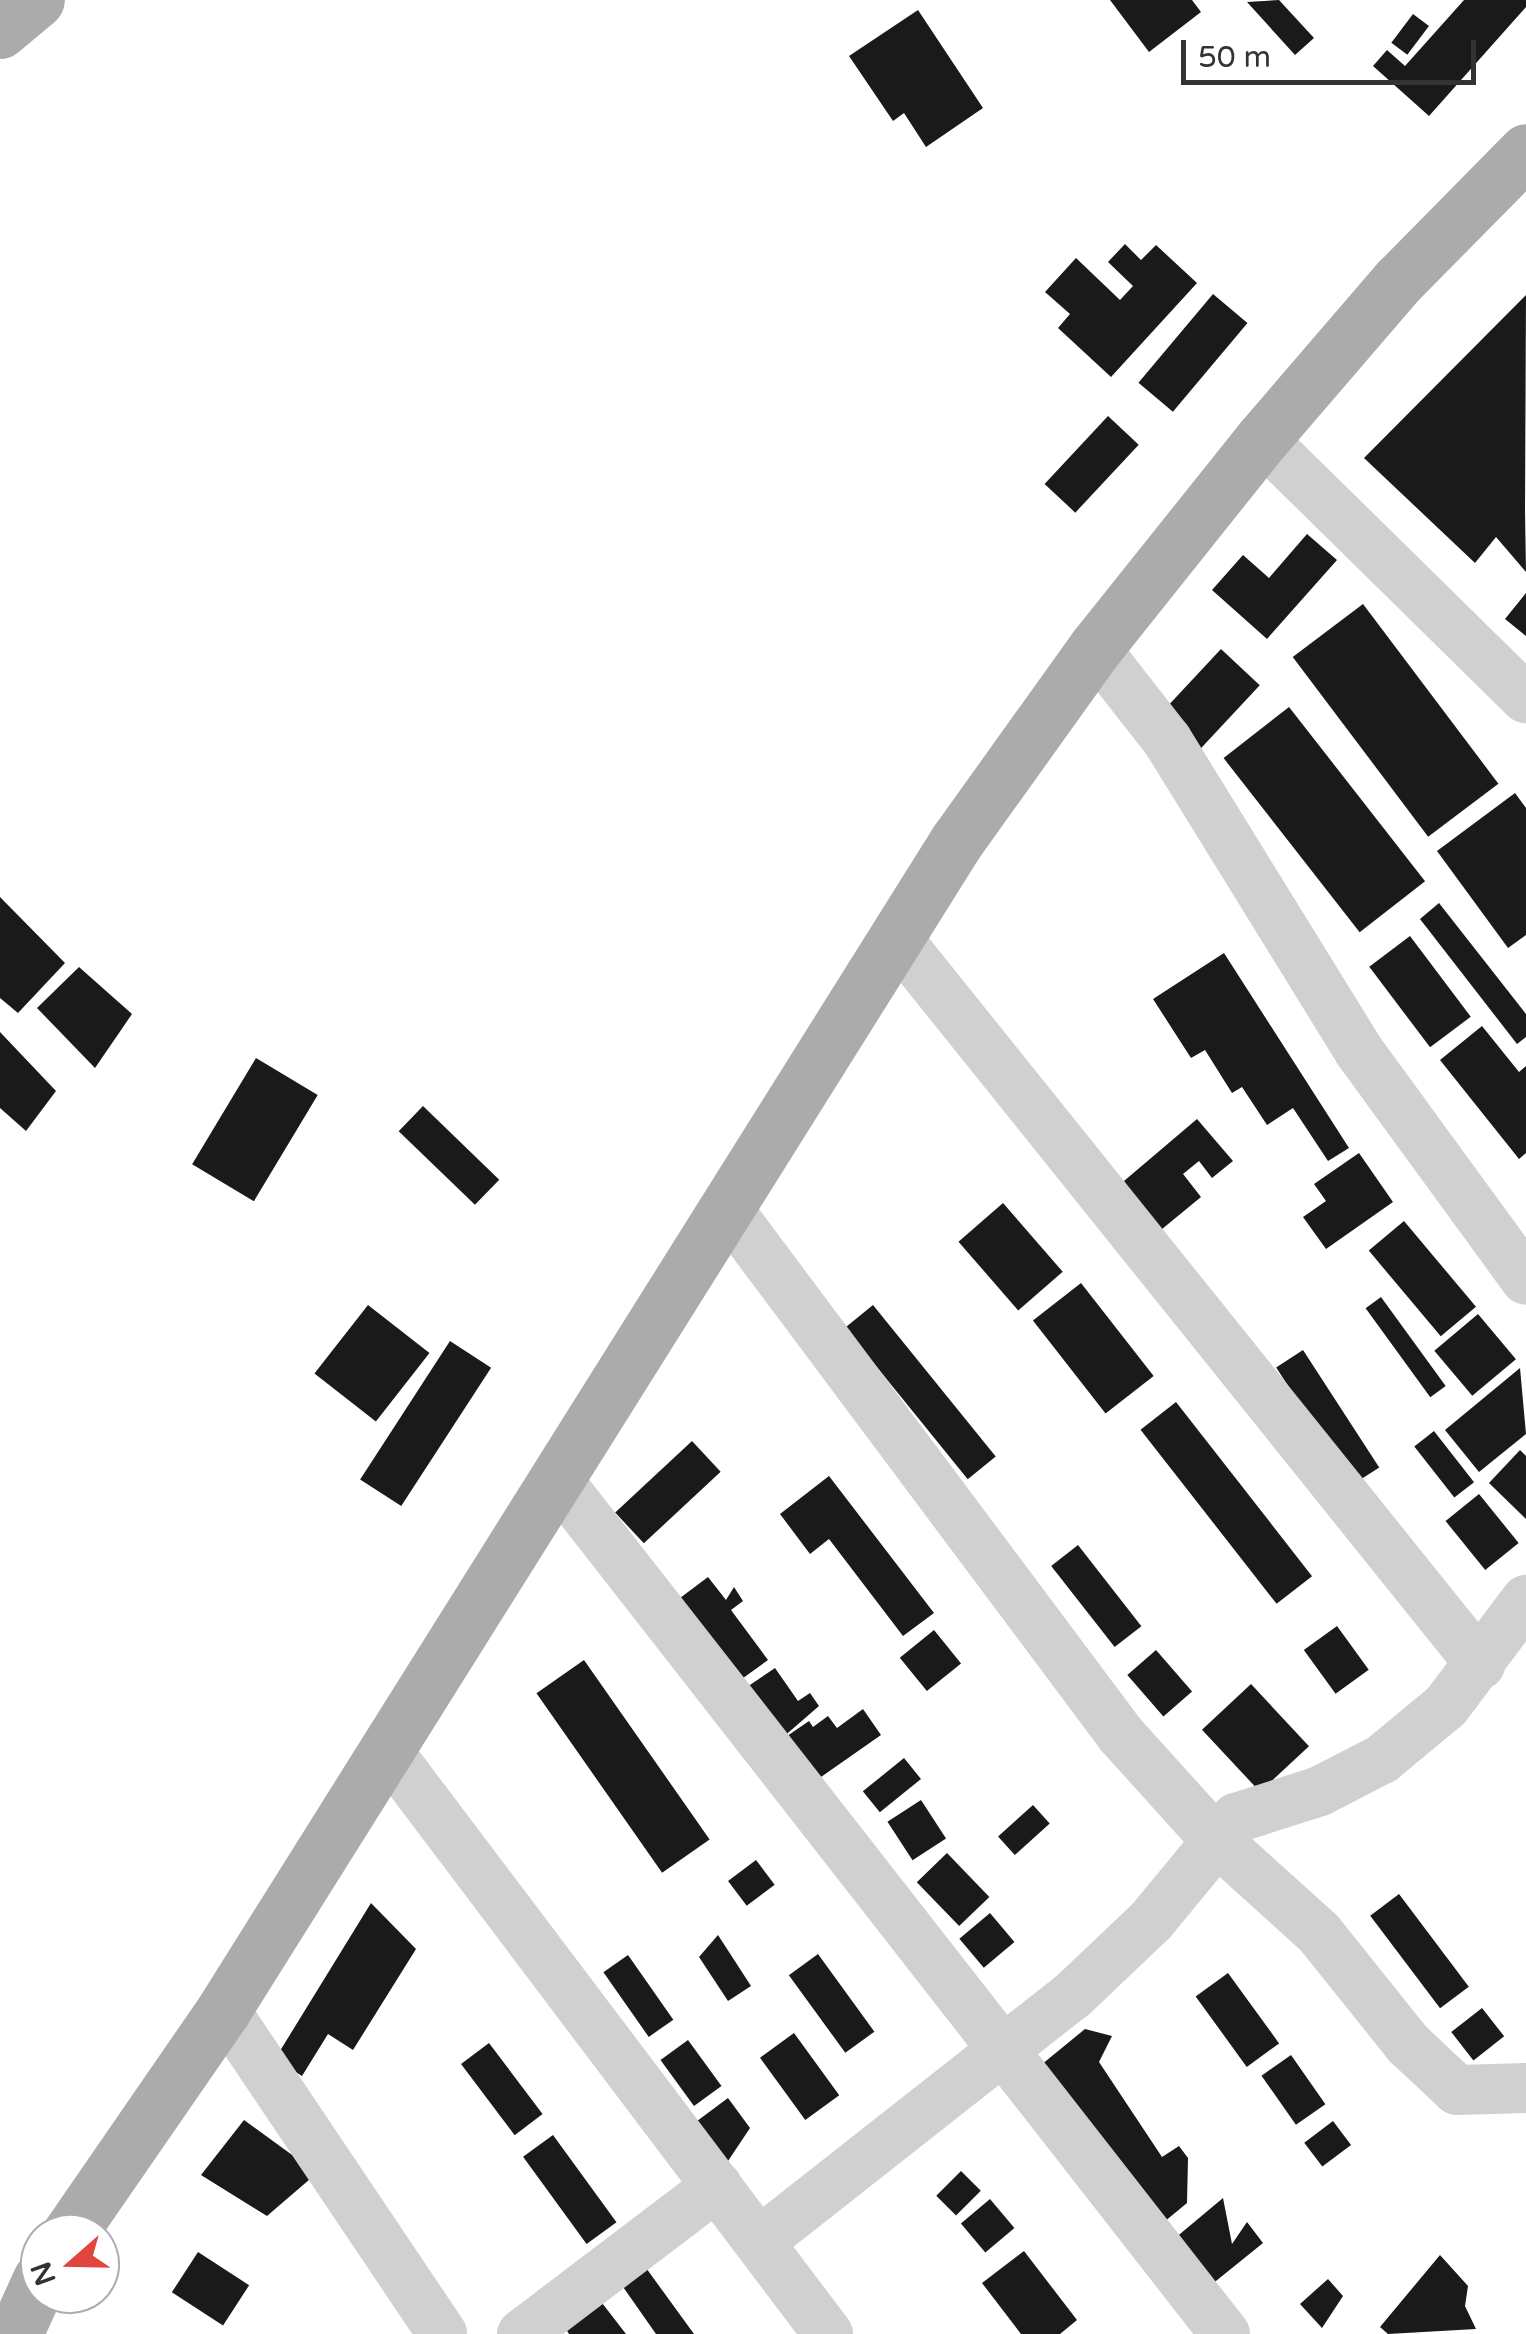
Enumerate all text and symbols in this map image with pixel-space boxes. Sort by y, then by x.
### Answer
scale bar [1186,20,1481,82]
text: 50 m [1198,39,1271,76]
north arrow [20,2214,120,2314]
text: N [24,2257,64,2290]

